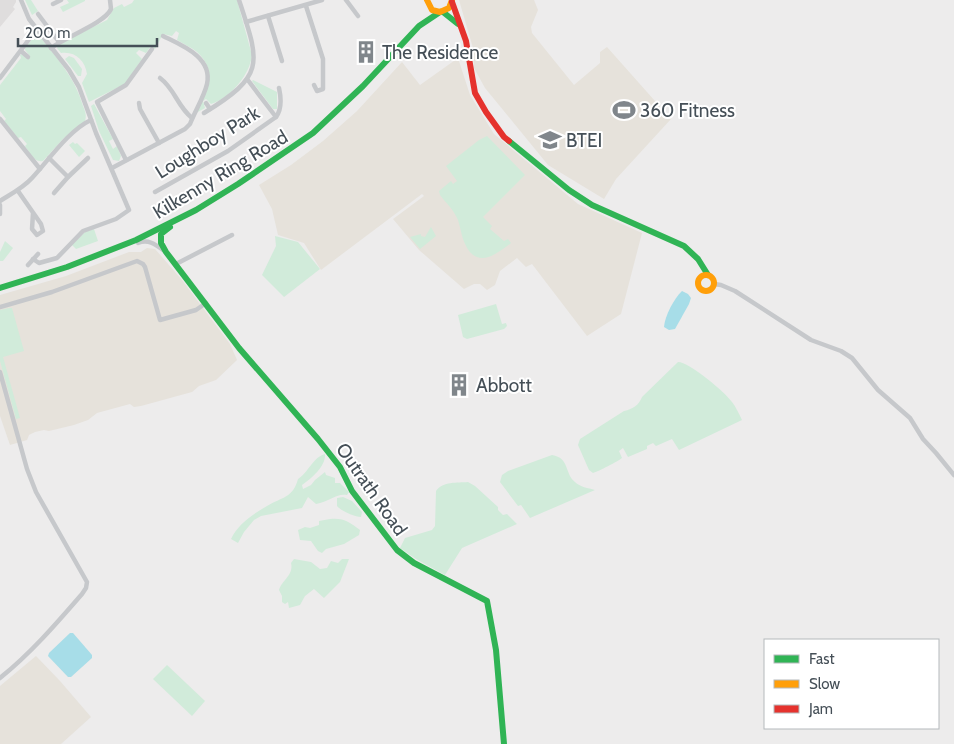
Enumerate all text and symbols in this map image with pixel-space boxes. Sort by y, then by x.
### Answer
scale bar [18,15,156,47]
text: 200 m [25,24,70,42]
building icon: The Residence [353,39,379,65]
place label: The Residence [382,41,498,64]
sports icon: 360 Fitness [611,97,637,123]
place label: 360 Fitness [640,99,735,122]
street label: Loughboy Park [151,101,264,184]
street label: Kilkenny Ring Road [149,125,292,224]
school or university icon: BTEI [537,127,563,153]
place label: BTEI [566,129,602,152]
building icon: Abbott [446,372,472,398]
place label: Abbott [476,374,533,397]
street label: Outrath Road [331,439,412,540]
legend [764,639,939,729]
text: Fast [809,650,834,668]
text: Slow [809,675,840,693]
text: Jam [808,700,833,718]

